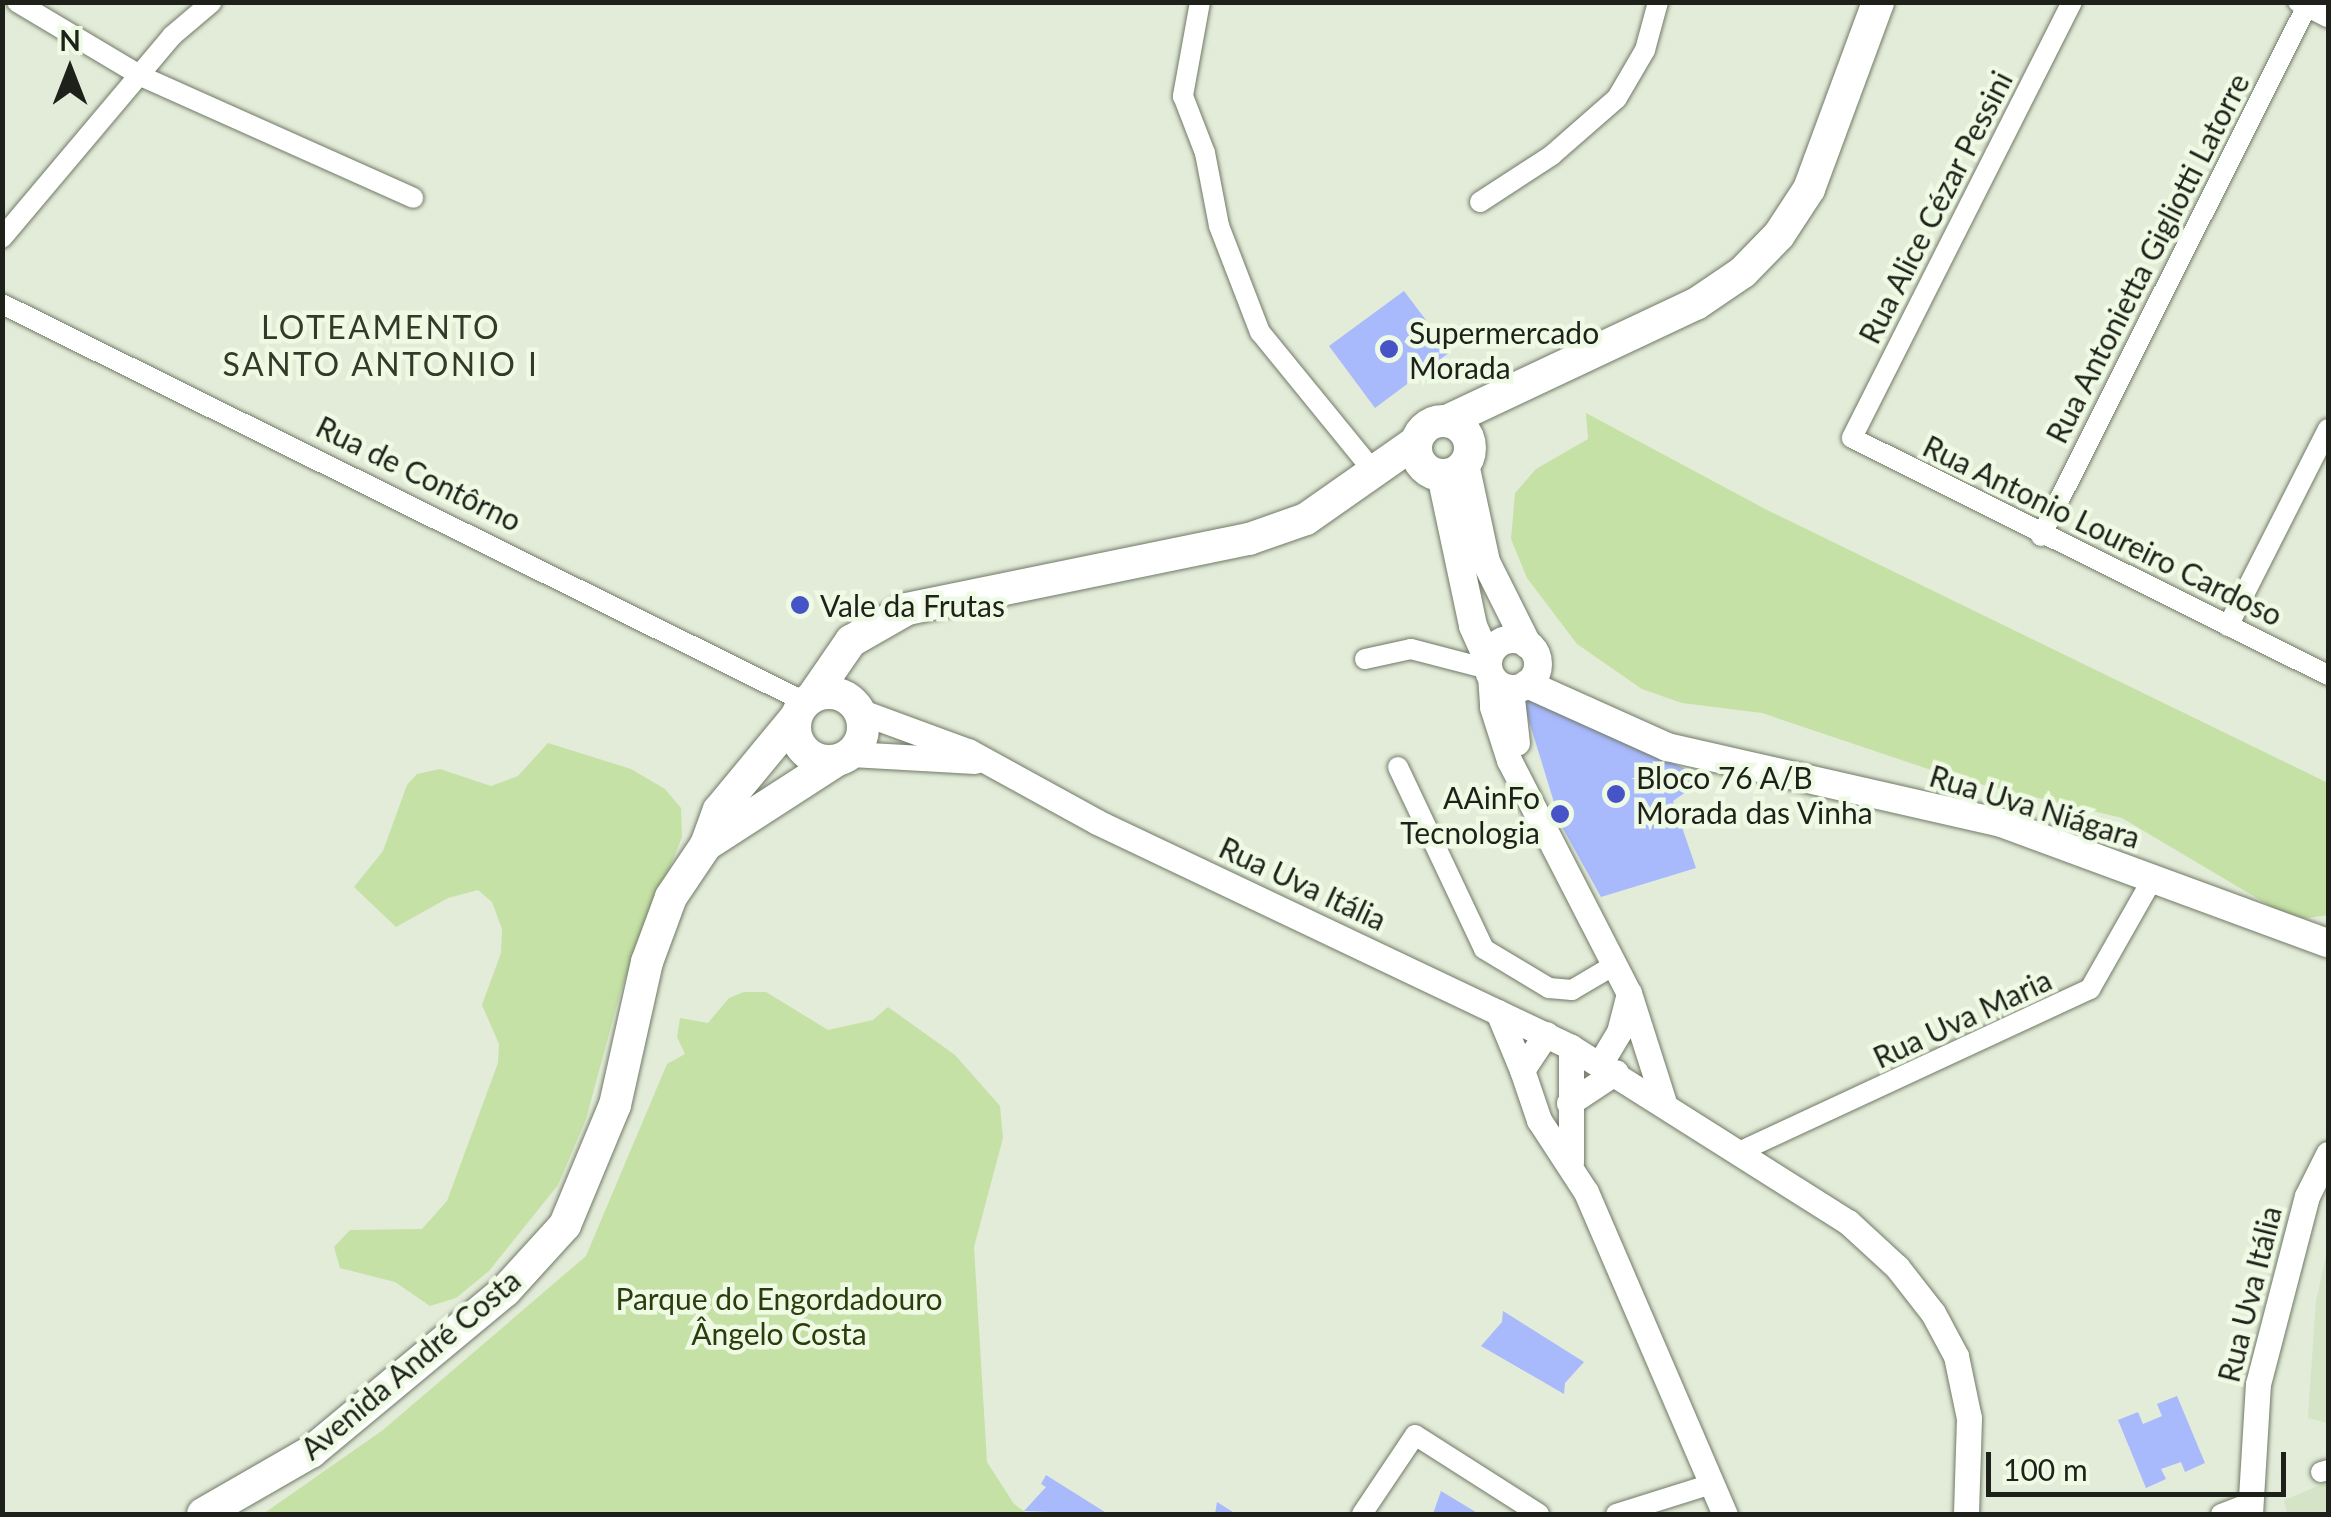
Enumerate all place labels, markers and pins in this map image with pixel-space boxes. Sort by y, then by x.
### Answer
place label: Supermercado Morada [1409,314,1599,384]
marker: Supermercado Morada [1378,338,1400,360]
place label: Vale da Frutas [820,587,1005,623]
marker: Vale da Frutas [789,594,811,616]
place label: Bloco 76 A/B Morada das Vinha [1636,759,1874,830]
place label: AAinFo Tecnologia [1400,779,1540,850]
marker: Bloco 76 A/B Morada das Vinha [1605,783,1627,805]
marker: AAinFo Tecnologia [1549,803,1571,825]

